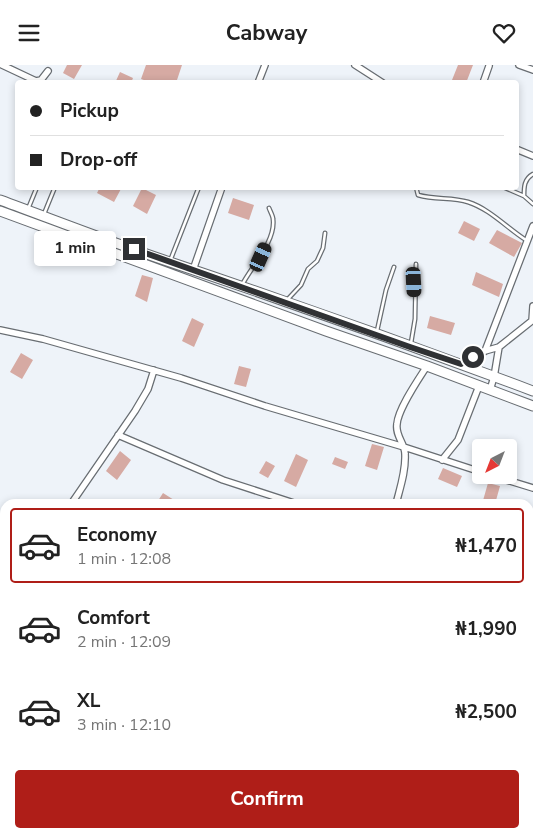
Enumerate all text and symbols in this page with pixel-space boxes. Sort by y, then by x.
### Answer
text: Cabway [226,18,307,48]
icon: menu [15,19,43,47]
icon: heart [490,19,518,47]
text: Pickup [60,98,119,124]
text: Drop-off [60,147,137,173]
callout: 1 min [34,231,116,267]
text: 1 min [54,237,96,259]
route end [123,238,145,260]
car [248,240,273,274]
car [405,267,422,297]
route start [462,346,484,368]
north arrow [472,439,518,484]
map controls [472,439,517,484]
text: Economy [77,522,157,548]
icon: car [17,523,62,568]
text: ₦1,470 [455,533,517,559]
text: 1 min · 12:08 [77,548,171,570]
text: Comfort [77,605,150,631]
icon: car [17,606,62,651]
text: ₦1,990 [455,616,517,642]
text: 2 min · 12:09 [77,631,171,653]
text: XL [77,688,100,714]
icon: car [17,689,62,734]
text: ₦2,500 [455,699,517,725]
text: 3 min · 12:10 [77,714,171,736]
button: Confirm [15,770,519,828]

